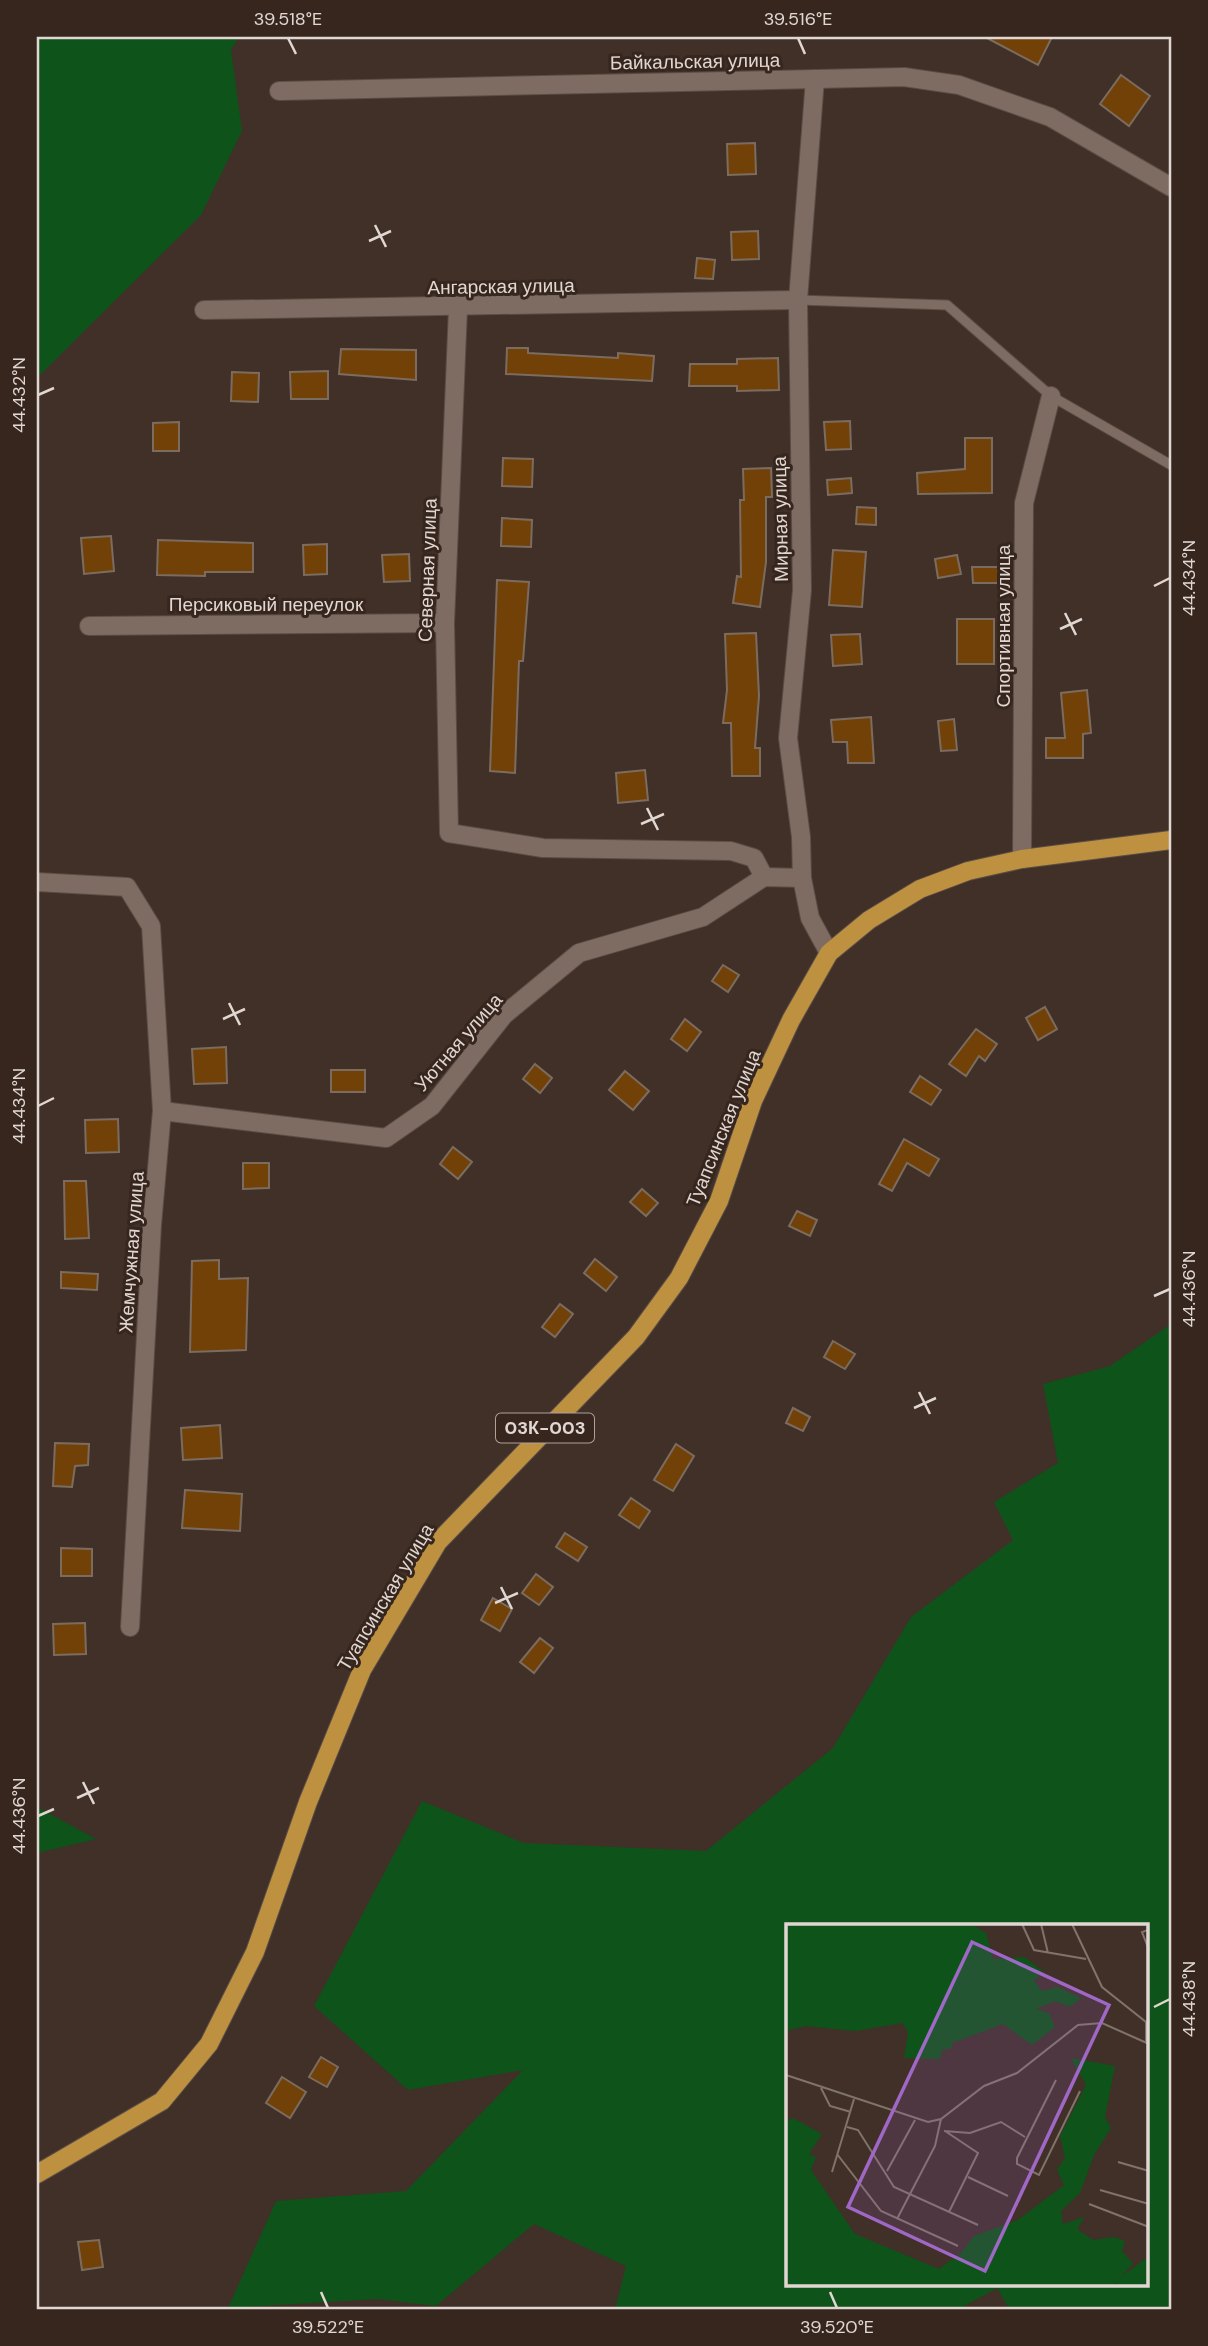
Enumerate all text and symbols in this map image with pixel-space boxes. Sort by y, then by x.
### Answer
text: 39.518°E [254,7,322,31]
text: 39.516°E [764,7,832,31]
street label: Байкальская улица [610,48,781,75]
street label: Ангарская улица [427,273,575,300]
text: 44.432°N [7,357,31,433]
street label: Мирная улица [767,456,794,582]
street label: Северная улица [412,497,443,642]
text: 44.434°N [1177,540,1201,616]
street label: Спортивная улица [991,544,1016,707]
street label: Персиковый переулок [169,592,364,617]
street label: Уютная улица [409,988,508,1097]
street label: Туапсинская улица [680,1045,767,1211]
text: 44.434°N [7,1068,31,1144]
street label: Жемчужная улица [113,1170,150,1334]
text: 44.436°N [1177,1251,1201,1327]
road number: 03К-003 [496,1414,594,1442]
street label: Туапсинская улица [332,1519,440,1676]
text: 44.436°N [7,1778,31,1854]
inset map [786,1924,1148,2286]
text: 44.438°N [1177,1961,1201,2037]
text: 39.522°E [292,2315,364,2339]
text: 39.520°E [800,2315,874,2339]

